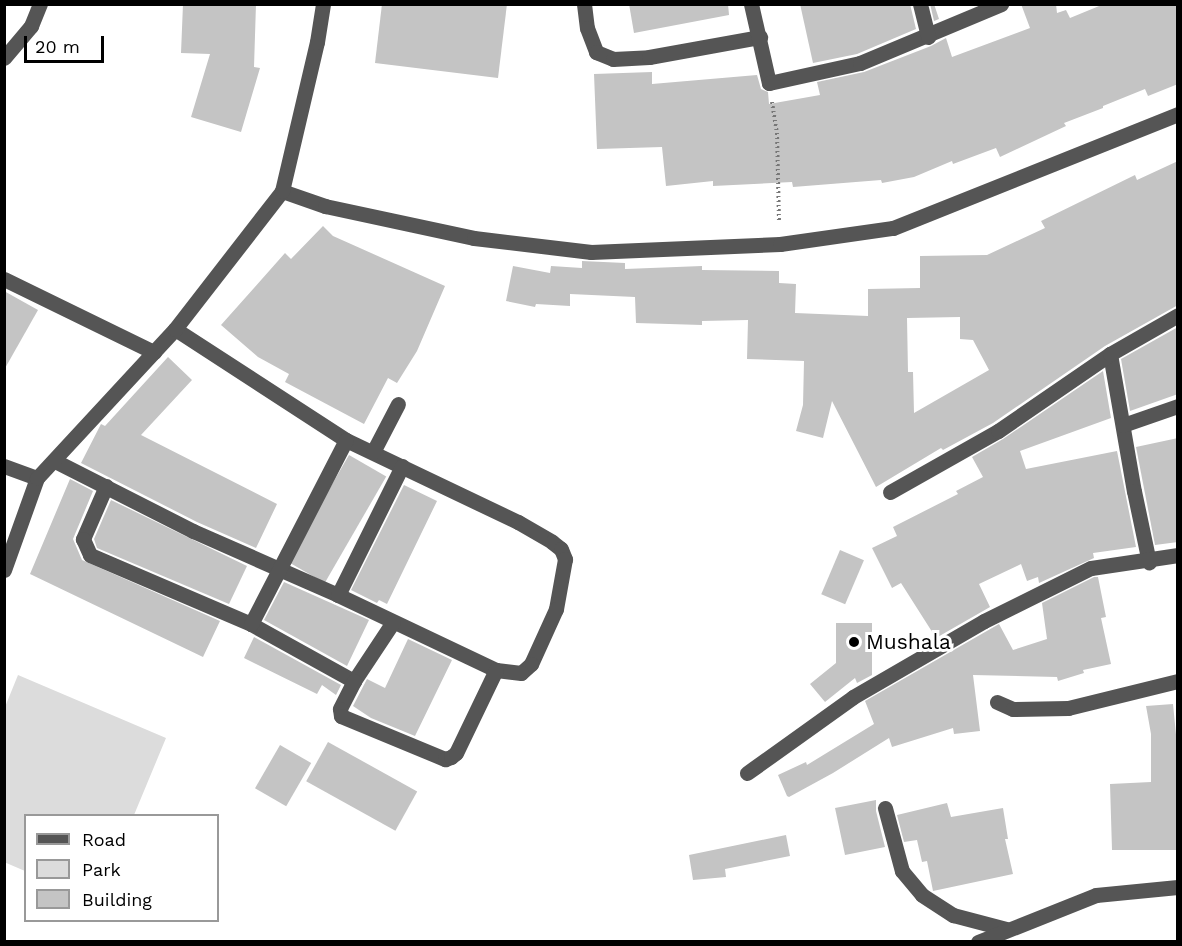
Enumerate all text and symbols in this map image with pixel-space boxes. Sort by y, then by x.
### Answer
scale bar [27,24,106,62]
text: 20 m [35,36,80,57]
place label: Mushala [866,629,951,655]
marker: Mushala [847,635,861,649]
legend [24,814,219,922]
text: Road [82,829,126,850]
text: Park [82,859,121,880]
text: Building [82,889,152,910]

